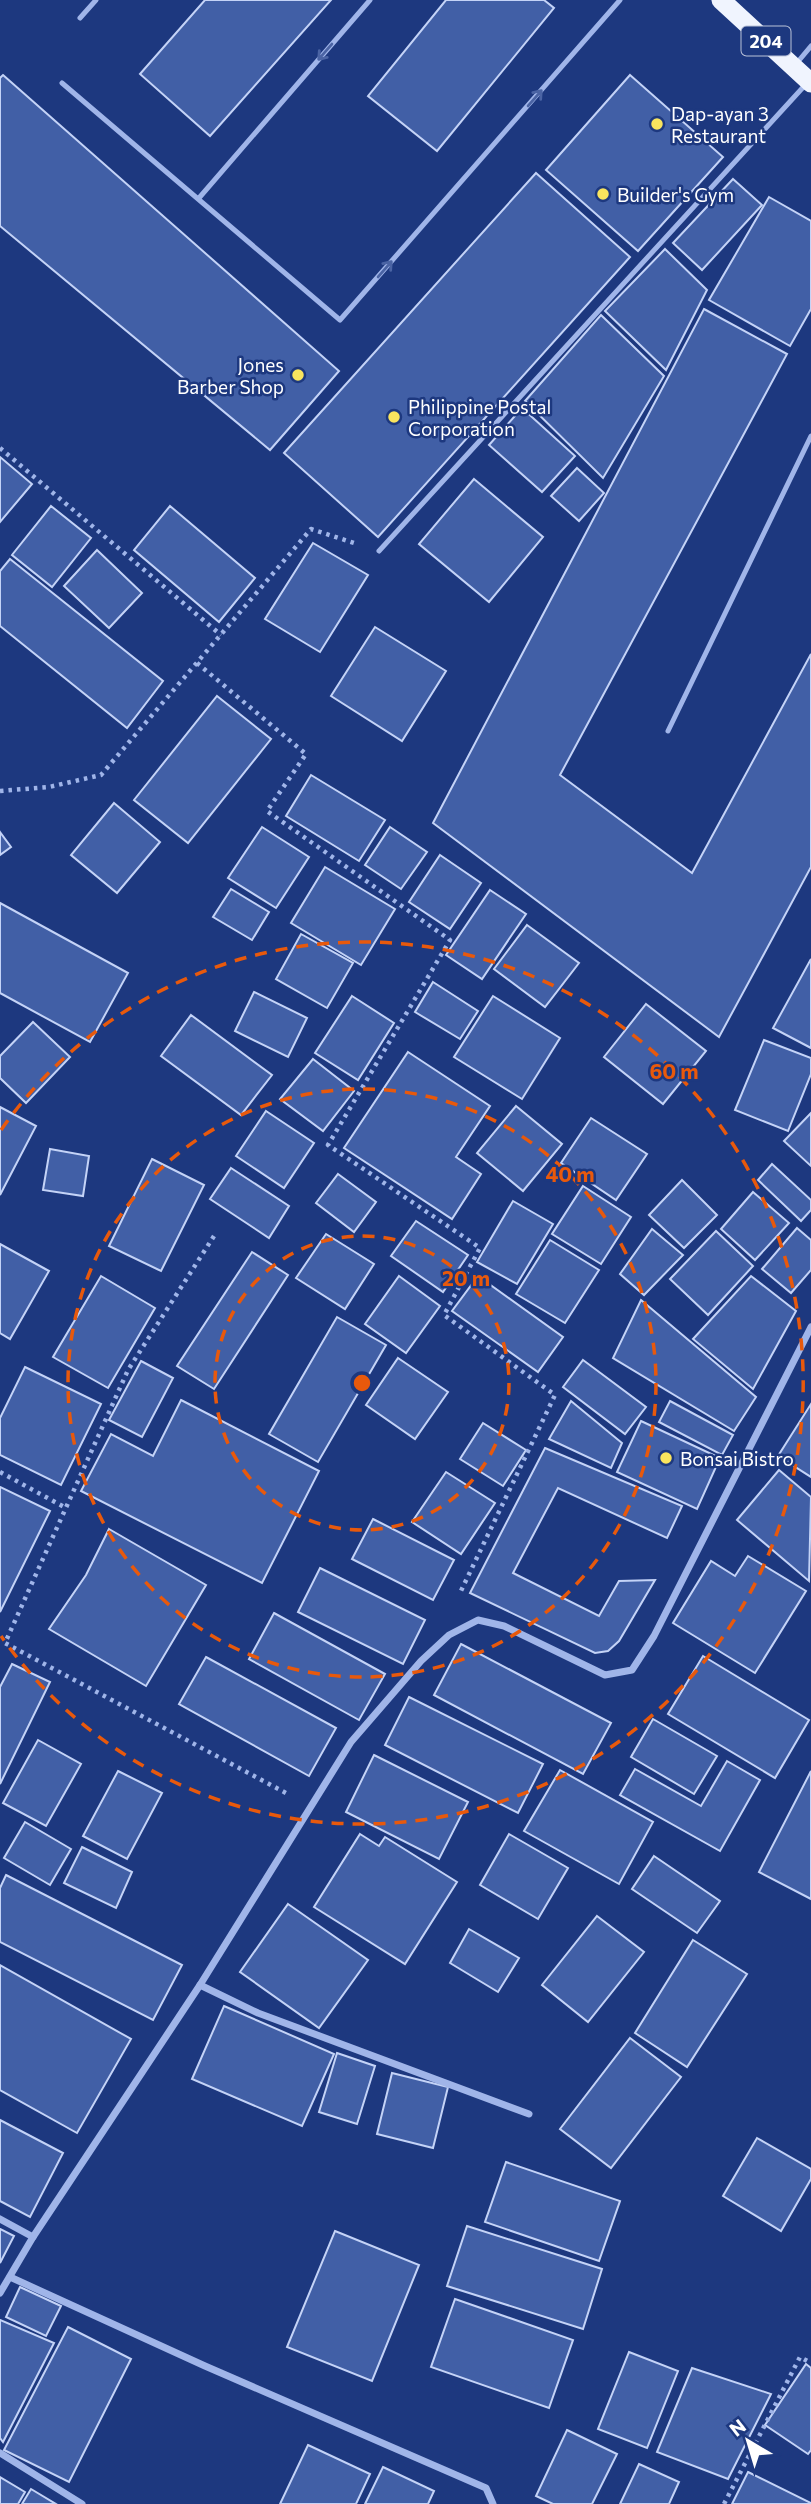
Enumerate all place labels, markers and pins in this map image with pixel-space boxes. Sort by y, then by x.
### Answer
place label: Dap-ayan 3 Restaurant [671,102,769,147]
marker: Dap-ayan 3 Restaurant [649,116,665,132]
place label: Builder's Gym [617,183,734,206]
marker: Builder's Gym [595,186,611,202]
place label: Jones Barber Shop [177,353,284,398]
marker: Jones Barber Shop [290,367,306,383]
place label: Philippine Postal Corporation [408,395,551,440]
marker: Philippine Postal Corporation [386,409,402,425]
centre of rings [350,1371,374,1395]
place label: Bonsai Bistro [680,1447,794,1470]
marker: Bonsai Bistro [658,1450,674,1466]

